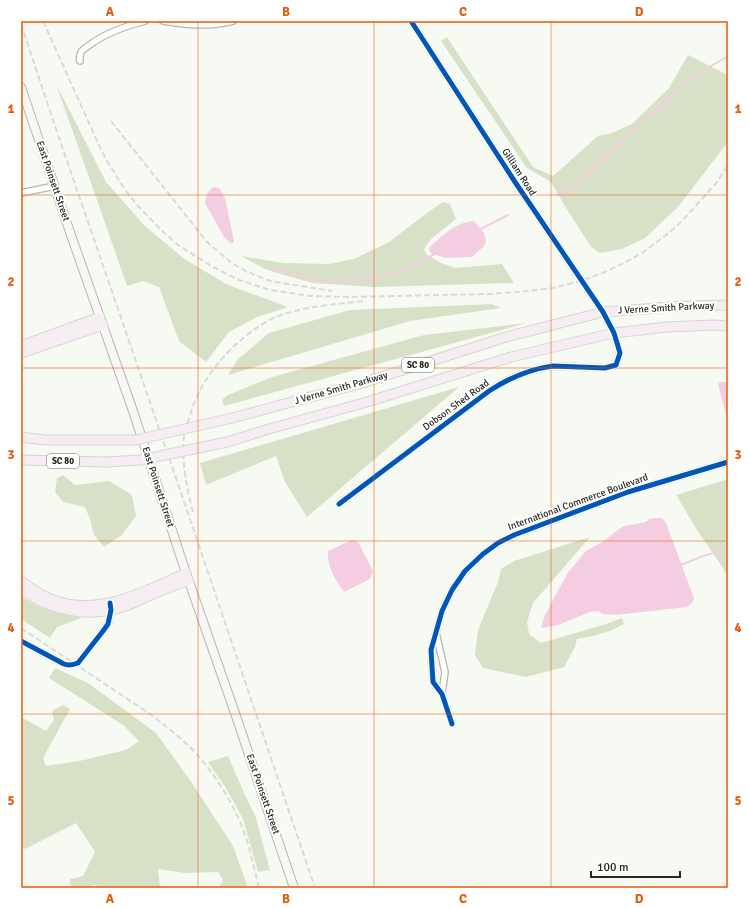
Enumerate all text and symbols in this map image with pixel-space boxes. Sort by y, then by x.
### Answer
text: A [106,4,115,20]
text: B [282,4,290,20]
text: C [459,4,467,20]
text: D [635,4,644,20]
text: 1 [7,101,15,117]
text: 1 [734,101,742,117]
street label: East Poinsett Street [34,139,73,223]
street label: Gilliam Road [499,146,539,198]
text: 2 [7,274,15,290]
text: 2 [734,274,742,290]
street label: J Verne Smith Parkway [617,299,715,317]
road number: SC 80 [402,358,434,372]
street label: J Verne Smith Parkway [293,369,389,407]
street label: Dobson Shed Road [420,377,492,433]
street label: East Poinsett Street [139,445,177,529]
text: 3 [7,447,15,463]
text: 3 [734,447,742,463]
road number: SC 80 [47,454,79,468]
street label: International Commerce Boulevard [506,471,650,533]
text: 4 [7,620,15,636]
text: 4 [734,620,742,636]
street label: East Poinsett Street [244,752,283,836]
text: 5 [7,793,15,809]
text: 5 [734,793,742,809]
scale bar [591,853,680,879]
text: 100 m [597,860,629,875]
text: A [106,891,115,907]
text: B [282,891,290,907]
text: C [459,891,467,907]
text: D [635,891,644,907]

